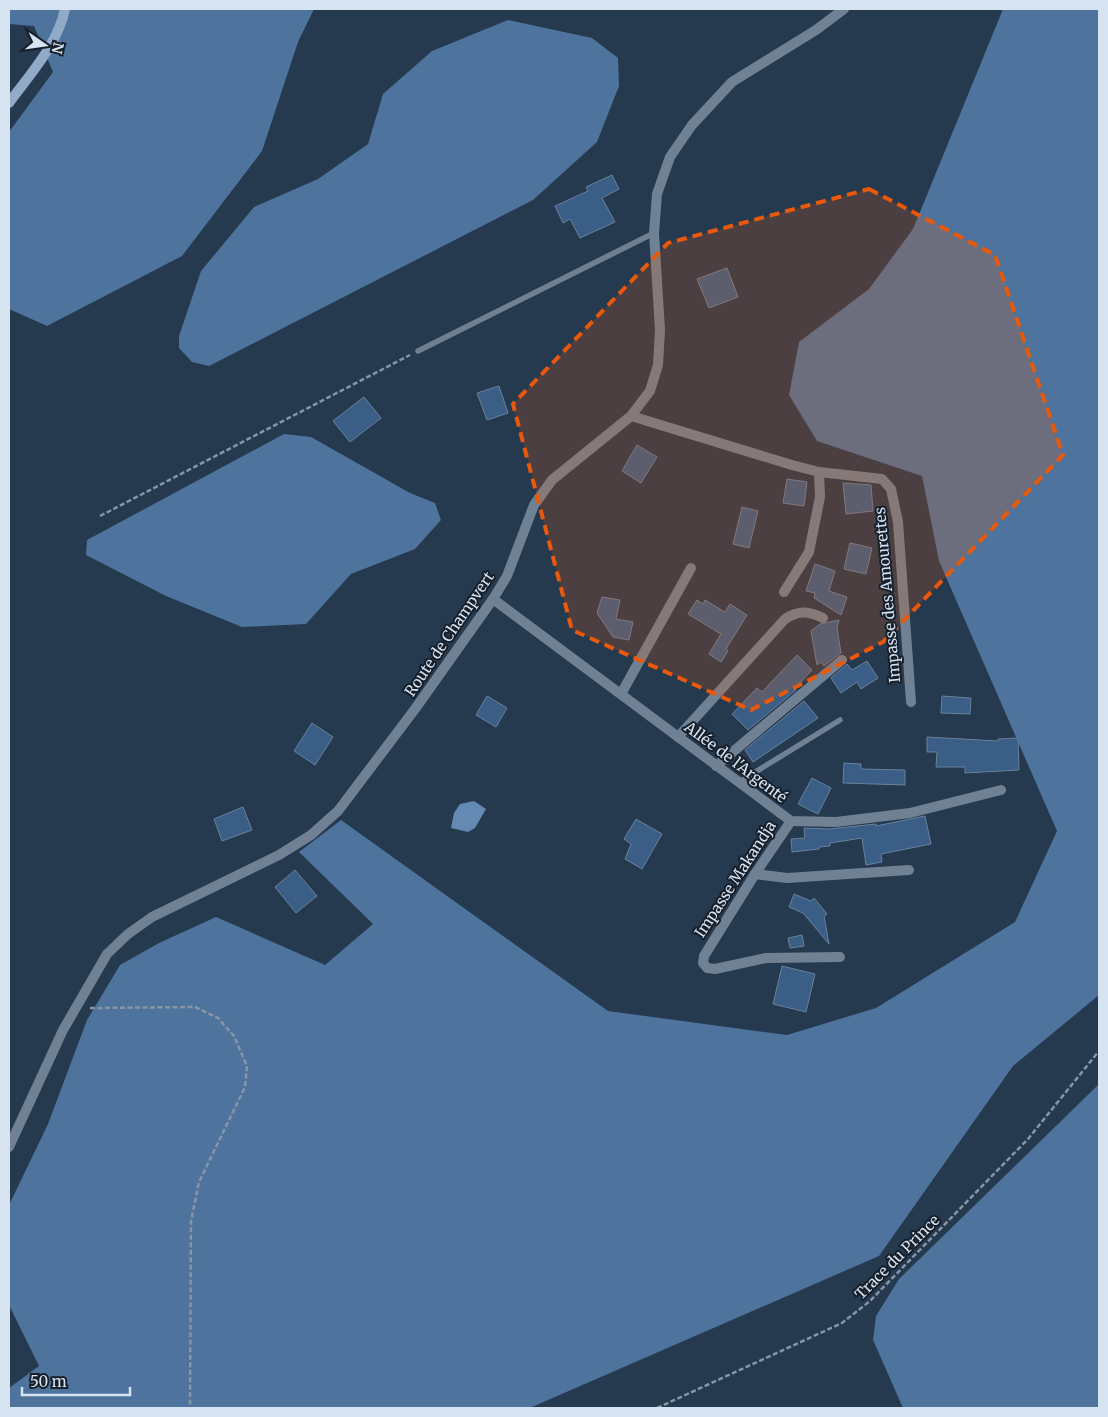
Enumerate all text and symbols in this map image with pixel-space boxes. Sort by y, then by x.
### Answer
north arrow [20,20,70,70]
text: N [48,41,68,55]
street label: Impasse des Amourettes [870,506,904,684]
street label: Route de Champvert [400,568,498,700]
street label: Allée de l'Argenté [680,717,791,807]
street label: Impasse Makandja [690,817,780,941]
street label: Trace du Prince [851,1210,944,1303]
scale bar [22,1364,130,1396]
text: 50 m [30,1372,67,1391]

